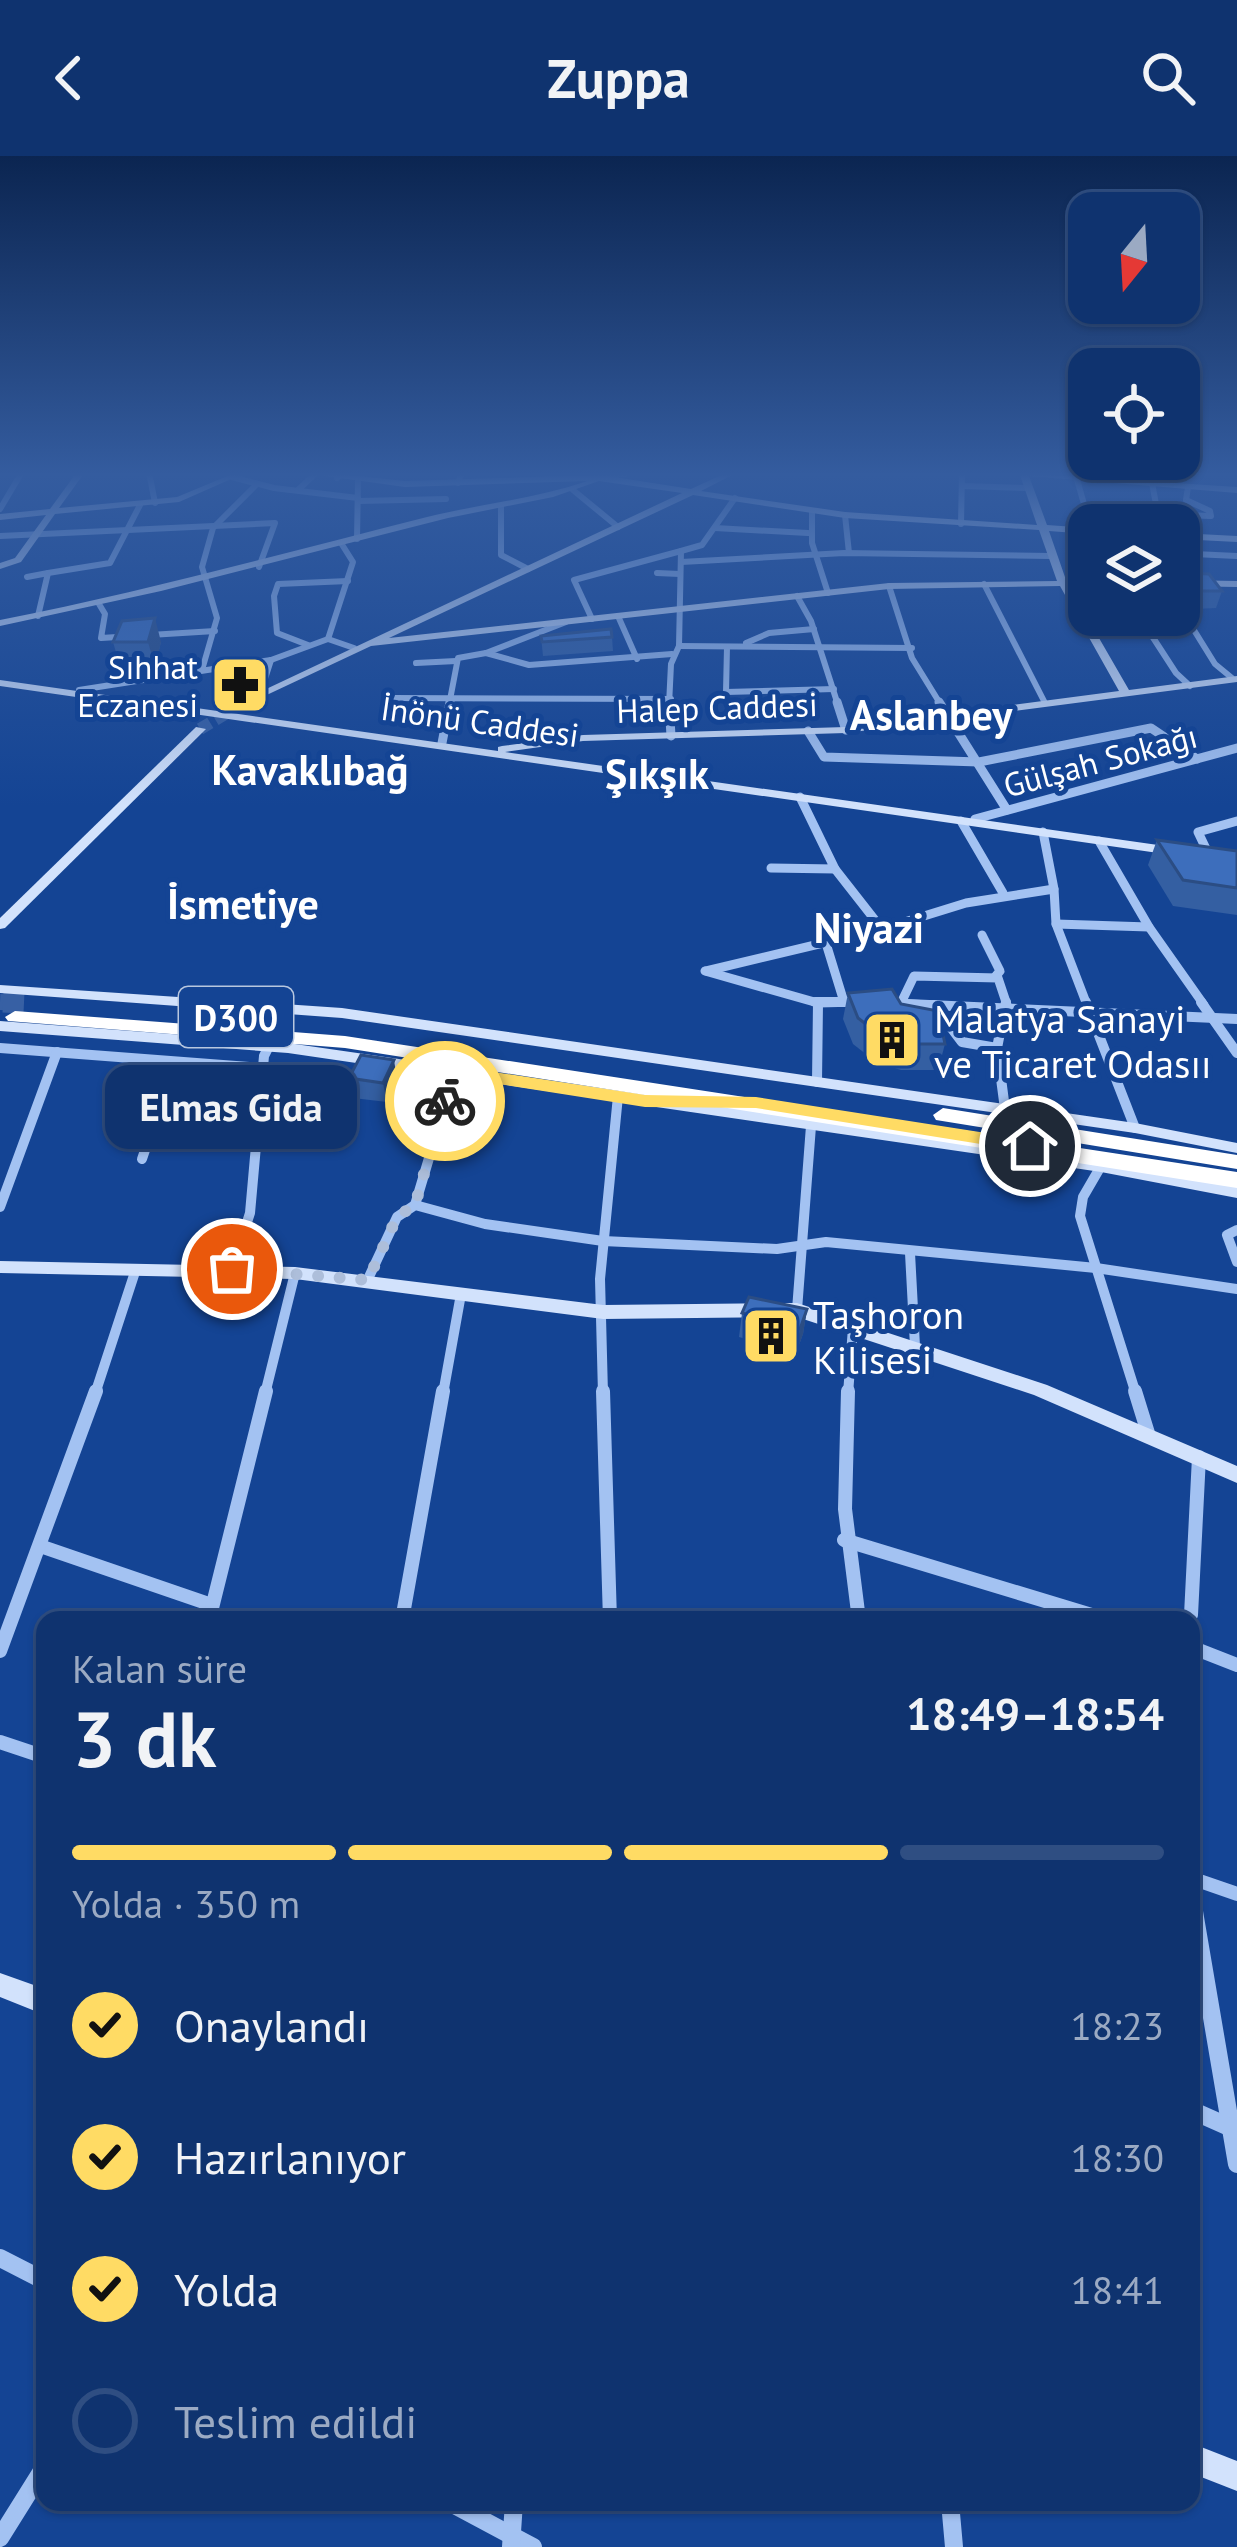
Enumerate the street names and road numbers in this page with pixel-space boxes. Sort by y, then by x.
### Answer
street label: Halep Caddesi [616,682,818,732]
street label: İnönü Caddesi [378,686,582,756]
street label: Gülşah Sokağı [998,714,1202,806]
road number: D300 [179,987,293,1047]

